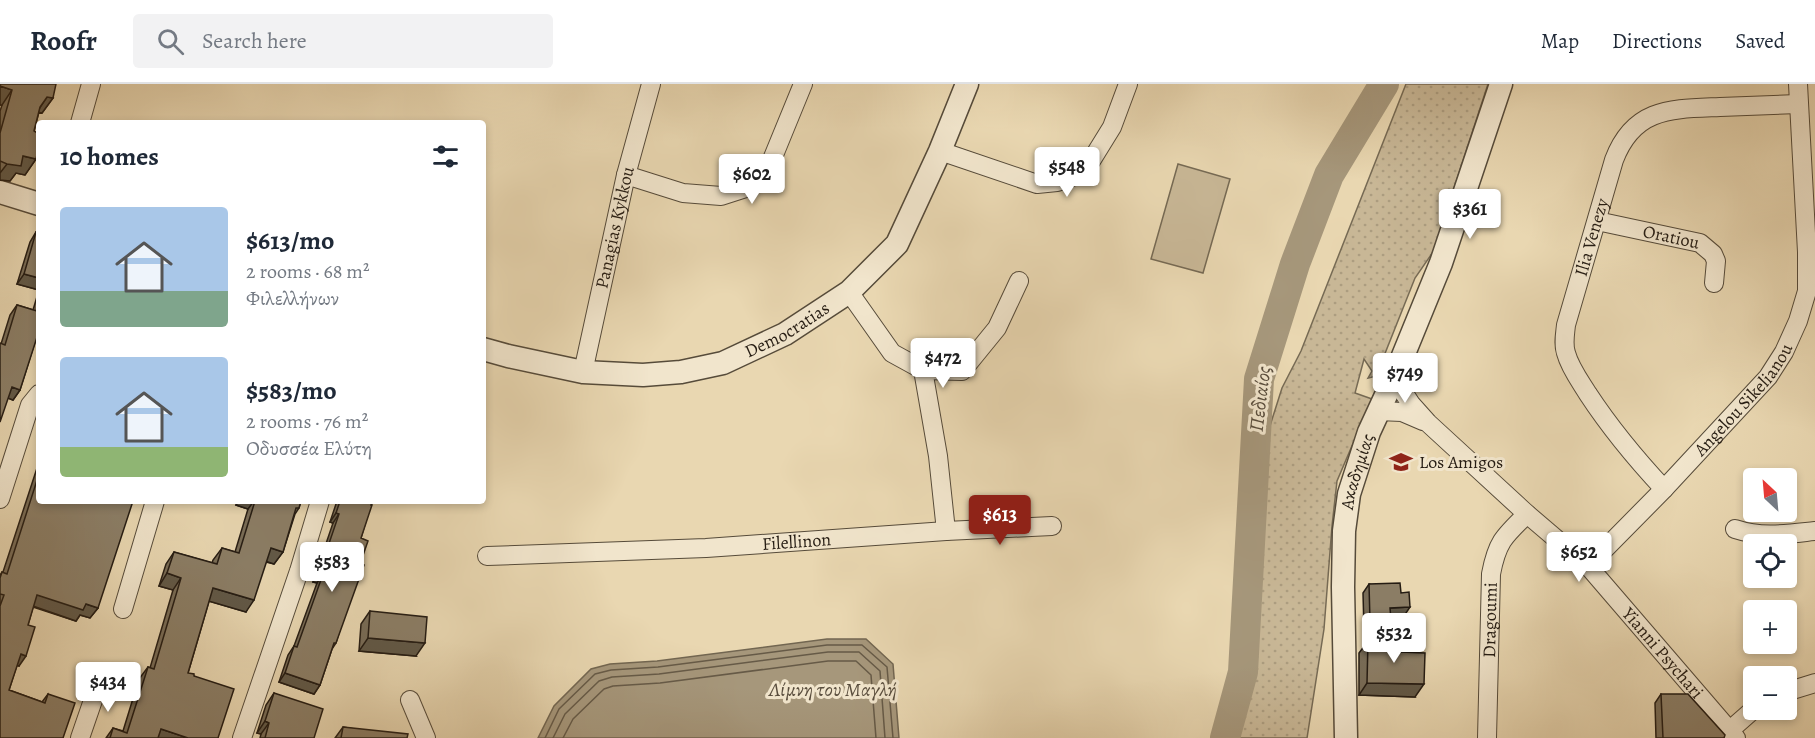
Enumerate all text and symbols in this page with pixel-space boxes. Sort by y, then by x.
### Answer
search box [133,14,553,68]
text: Roofr [30,22,97,60]
icon: search [154,25,187,58]
text: Search here [202,26,307,56]
text: Map [1541,27,1579,55]
text: Directions [1612,27,1702,55]
text: Saved [1735,27,1785,55]
text: 10 homes [60,139,159,174]
icon: filters [429,140,462,173]
pin: $548 [1031,147,1103,198]
text: $548 [1049,153,1085,180]
pin: $602 [716,154,788,205]
text: $602 [733,160,771,187]
street label: Panagias Kykkou [590,163,640,291]
pin: $361 [1434,189,1506,240]
text: $361 [1453,195,1487,222]
street label: Ilia Venezy [1569,195,1614,279]
street label: Oratiou [1641,219,1702,255]
text: $613/mo [246,223,335,258]
icon: home [108,231,180,303]
text: 2 rooms · 68 m² [246,258,370,285]
text: Φιλελλήνων [246,285,339,312]
street label: Democratias [741,296,834,363]
pin: $472 [907,338,979,389]
street label: Angelou Sikelianou [1688,340,1798,462]
text: $472 [925,344,961,371]
pin: $749 [1369,353,1441,404]
text: $749 [1387,359,1423,386]
water label: Πεδιαίος [1243,364,1277,433]
text: $583/mo [246,373,337,408]
icon: home [108,381,180,453]
text: 2 rooms · 76 m² [246,408,368,435]
street label: Ακαδημίας [1335,430,1380,512]
text: Οδυσσέα Ελύτη [246,435,372,462]
school or university icon: Los Amigos [1388,449,1414,475]
place label: Los Amigos [1419,450,1503,474]
north arrow [1743,468,1797,522]
map controls [1743,468,1797,720]
pin: $613 [964,495,1036,546]
text: $613 [983,501,1017,528]
street label: Filellinon [761,527,832,556]
pin: $652 [1543,532,1615,583]
button: locate [1743,534,1797,588]
text: $652 [1561,538,1597,565]
pin: $583 [296,542,368,593]
text: $583 [314,548,350,575]
street label: Dragoumi [1477,582,1503,658]
button: + [1743,600,1797,654]
street label: Yianni Psychari [1616,601,1709,704]
pin: $532 [1358,613,1430,664]
text: $532 [1376,619,1412,646]
pin: $434 [72,662,144,713]
button: − [1743,666,1797,720]
text: $434 [90,668,126,695]
water label: Λίμνη του Μαγλή [768,676,897,703]

